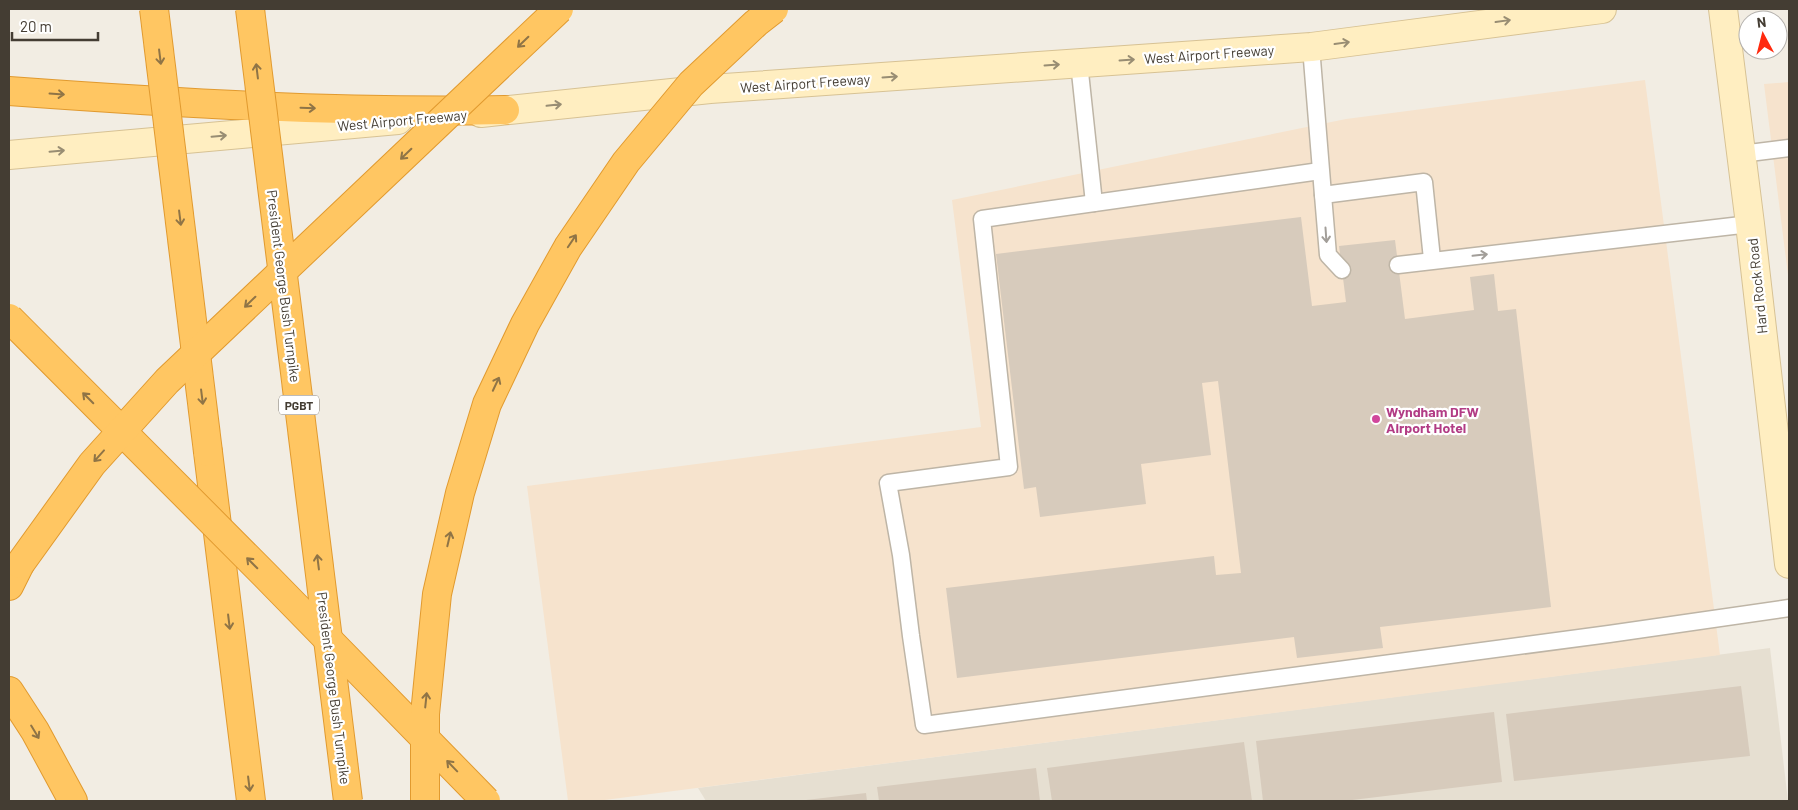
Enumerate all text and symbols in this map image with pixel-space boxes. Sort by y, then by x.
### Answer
scale bar [12,10,99,42]
north arrow [1738,10,1788,60]
text: N [1756,13,1767,31]
one-way arrow [1494,16,1510,26]
text: 20 m [20,17,52,35]
one-way arrow [517,36,530,48]
one-way arrow [1333,38,1349,48]
street label: West Airport Freeway [1143,41,1275,67]
one-way arrow [155,49,165,65]
one-way arrow [1119,55,1135,65]
one-way arrow [1044,61,1060,70]
one-way arrow [252,63,262,79]
street label: West Airport Freeway [739,70,871,96]
one-way arrow [882,72,898,81]
one-way arrow [49,90,65,99]
one-way arrow [546,100,562,110]
one-way arrow [299,103,315,113]
street label: West Airport Freeway [336,106,468,134]
one-way arrow [211,131,227,141]
one-way arrow [49,146,65,156]
one-way arrow [399,148,412,160]
street label: President George Bush Turnpike [264,189,304,383]
one-way arrow [175,210,185,226]
one-way arrow [1321,227,1331,243]
one-way arrow [567,234,577,248]
street label: Hard Rock Road [1744,237,1770,335]
one-way arrow [1472,250,1488,260]
one-way arrow [244,296,256,309]
one-way arrow [492,377,502,392]
one-way arrow [197,389,207,405]
one-way arrow [82,392,95,404]
road number: PGBT [279,396,319,414]
place label: Wyndham DFW Airport Hotel [1386,403,1479,436]
marker: Wyndham DFW Airport Hotel [1370,413,1382,425]
one-way arrow [93,449,105,462]
one-way arrow [445,532,454,548]
one-way arrow [313,554,323,570]
one-way arrow [247,557,259,569]
street label: President George Bush Turnpike [314,591,354,785]
one-way arrow [224,614,234,630]
one-way arrow [421,692,431,708]
one-way arrow [31,725,41,739]
one-way arrow [446,760,458,772]
one-way arrow [244,775,254,791]

